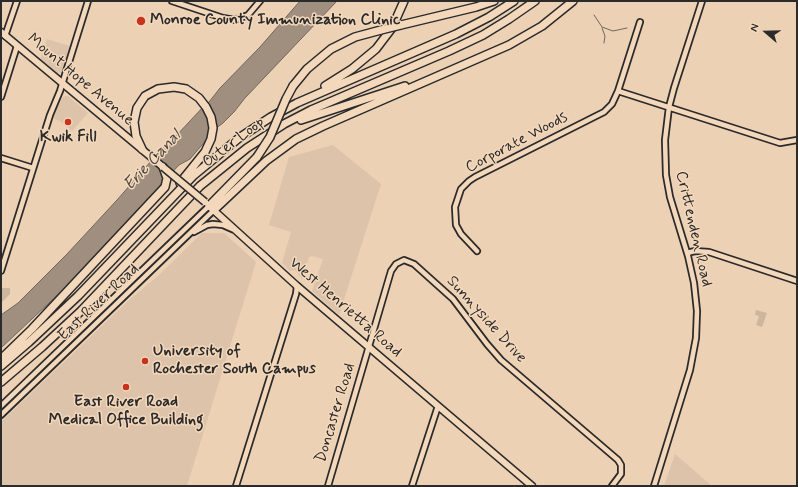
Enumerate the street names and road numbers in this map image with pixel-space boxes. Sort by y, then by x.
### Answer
street label: Mount Hope Avenue [23,30,137,130]
street label: Corporate Woods [463,108,571,178]
street label: Outer Loop [199,114,269,172]
street label: Crittenden Road [670,169,716,289]
street label: West Henrietta Road [285,254,405,362]
street label: East River Road [54,260,144,346]
street label: Sunnyside Drive [442,272,530,368]
street label: Doncaster Road [312,361,360,465]

